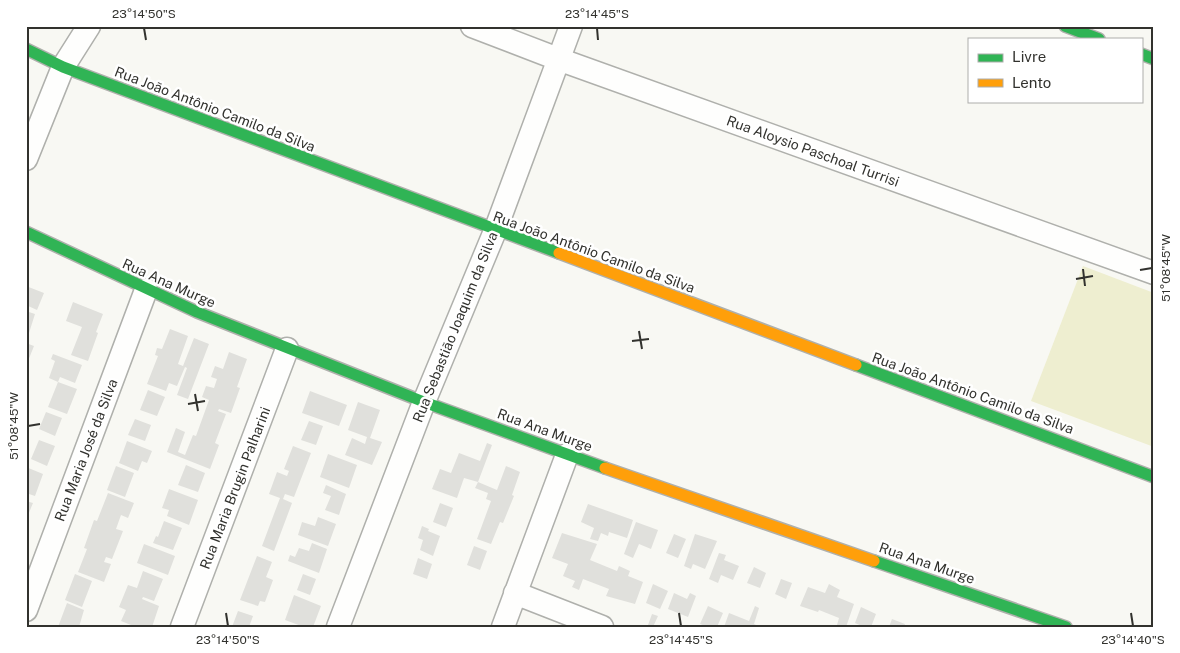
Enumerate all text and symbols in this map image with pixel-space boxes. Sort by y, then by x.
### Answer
text: 23°14'50"S [112,7,176,21]
text: 23°14'45"S [565,7,629,21]
legend [968,38,1142,102]
text: Livre [1012,48,1046,65]
street label: Rua João Antônio Camilo da Silva [113,63,317,155]
text: Lento [1012,74,1051,91]
street label: Rua Aloysio Paschoal Turrisi [725,112,901,190]
street label: Rua João Antônio Camilo da Silva [491,208,697,296]
street label: Rua Sebastião Joaquim da Silva [409,229,501,425]
text: 51°08'45"W [1159,234,1173,302]
street label: Rua Ana Murge [120,255,218,311]
street label: Rua João Antônio Camilo da Silva [870,349,1076,437]
street label: Rua Maria José da Silva [51,377,121,523]
text: 51°08'45"W [7,392,21,460]
street label: Rua Maria Brugin Palharini [197,405,273,571]
street label: Rua Ana Murge [495,405,595,455]
street label: Rua Ana Murge [877,539,977,587]
text: 23°14'50"S [196,633,260,647]
text: 23°14'45"S [649,633,713,647]
text: 23°14'40"S [1101,633,1165,647]

